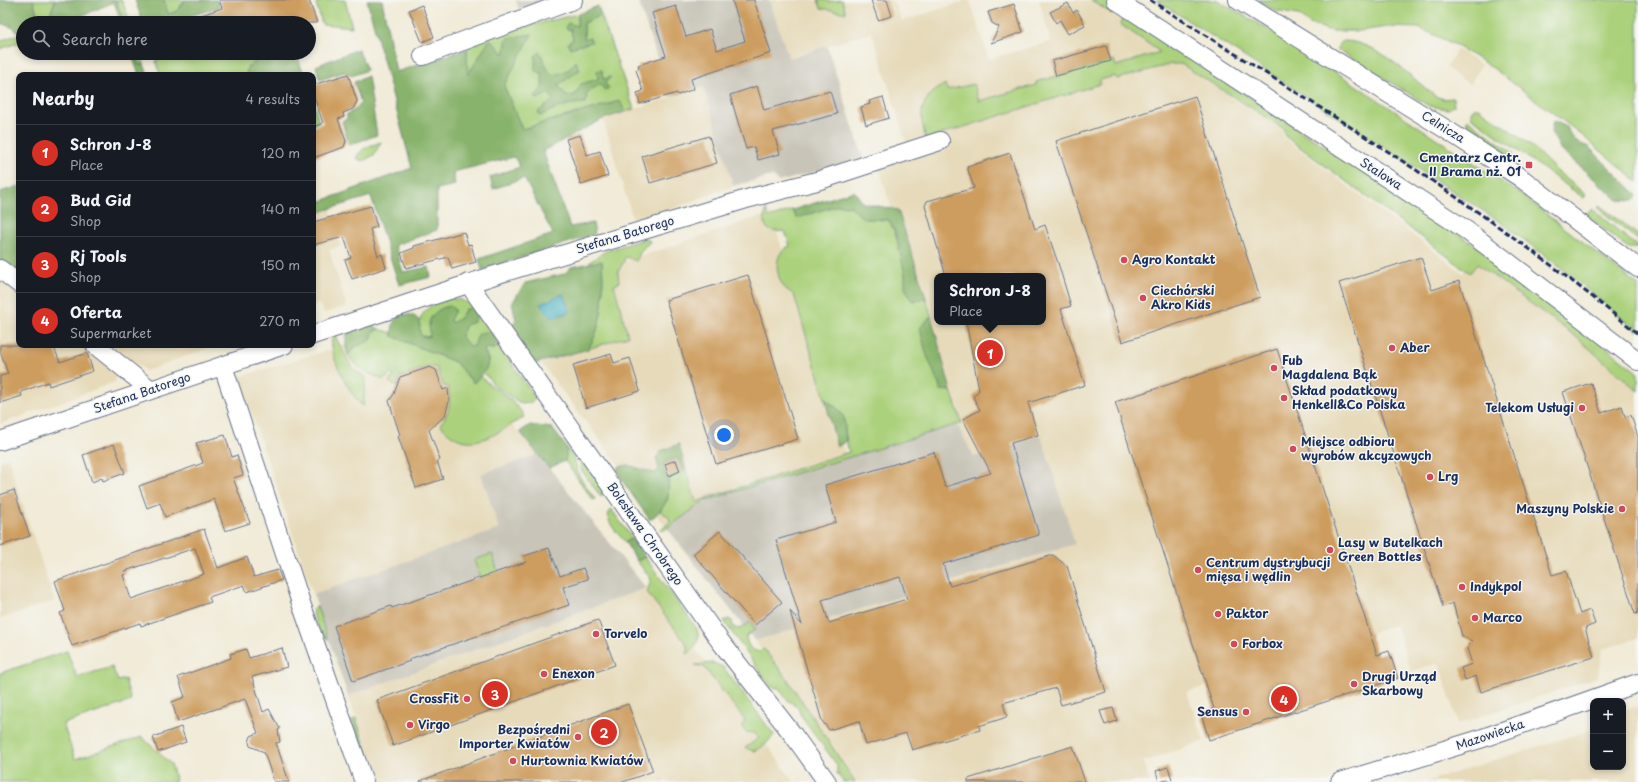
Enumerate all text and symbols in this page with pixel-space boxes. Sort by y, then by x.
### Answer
search box [16,16,316,60]
icon: search [30,27,52,49]
text: Search here [62,27,148,50]
text: Nearby [32,85,94,111]
text: 4 results [246,89,300,108]
street label: Celnicza [1418,106,1469,147]
text: Schron J-8 [70,132,152,155]
text: 1 [42,143,48,162]
text: 120 m [261,143,300,162]
place label: Cmentarz Centr. II Brama nż. 01 [1419,148,1521,180]
street label: Stalowa [1357,153,1407,194]
text: Place [70,155,103,174]
marker: Cmentarz Centr. II Brama nż. 01 [1524,160,1534,170]
text: Bud Gid [70,188,131,211]
text: 2 [40,199,50,218]
text: 140 m [261,199,300,218]
street label: Stefana Batorego [573,210,676,258]
text: Shop [70,211,101,230]
text: Rj Tools [70,244,127,267]
place label: Agro Kontakt [1132,250,1216,268]
text: 3 [41,255,49,274]
text: 150 m [261,255,300,274]
marker: Agro Kontakt [1119,255,1129,265]
text: Shop [70,267,101,286]
popup [934,273,1046,325]
text: Schron J-8 [949,278,1031,301]
place label: Ciechórski Akro Kids [1151,281,1215,313]
marker: Ciechórski Akro Kids [1138,293,1148,303]
text: Oferta [70,300,122,323]
text: Place [949,301,982,320]
text: 4 [41,311,49,330]
text: 270 m [259,311,300,330]
text: Supermarket [70,323,152,342]
pin: 1 [977,338,1003,368]
place label: Aber [1399,338,1430,356]
marker: Aber [1387,343,1397,353]
place label: Fub Magdalena Bąk [1282,351,1377,383]
marker: Fub Magdalena Bąk [1269,363,1279,373]
street label: Stefana Batorego [91,367,193,417]
place label: Skład podatkowy Henkell&Co Polska [1292,381,1406,413]
marker: Skład podatkowy Henkell&Co Polska [1279,393,1289,403]
place label: Telekom Usługi [1485,398,1574,416]
marker: Telekom Usługi [1577,403,1587,413]
your location [714,425,734,445]
place label: Miejsce odbioru wyrobów akcyzowych [1301,432,1432,464]
marker: Miejsce odbioru wyrobów akcyzowych [1288,444,1298,454]
place label: Lrg [1438,467,1458,485]
marker: Lrg [1425,472,1435,482]
street label: Bolesława Chrobrego [603,478,688,589]
place label: Maszyny Polskie [1516,499,1614,517]
marker: Maszyny Polskie [1617,504,1627,514]
place label: Lasy w Butelkach Green Bottles [1338,533,1443,565]
marker: Lasy w Butelkach Green Bottles [1325,545,1335,555]
place label: Centrum dystrybucji mięsa i wędlin [1206,553,1331,585]
marker: Centrum dystrybucji mięsa i wędlin [1193,565,1203,575]
place label: Indykpol [1470,577,1522,595]
marker: Indykpol [1457,582,1467,592]
place label: Paktor [1226,604,1269,622]
place label: Marco [1483,608,1522,626]
marker: Paktor [1213,609,1223,619]
marker: Marco [1470,613,1480,623]
place label: Torvelo [604,624,647,642]
marker: Torvelo [591,629,601,639]
place label: Forbox [1242,634,1283,652]
marker: Forbox [1229,639,1239,649]
place label: Enexon [552,664,595,682]
place label: Drugi Urząd Skarbowy [1362,667,1437,699]
marker: Enexon [539,669,549,679]
pin: 3 [482,679,508,709]
marker: Drugi Urząd Skarbowy [1349,679,1359,689]
pin: 4 [1271,684,1297,714]
place label: CrossFit [409,689,459,707]
marker: CrossFit [462,694,472,704]
map controls [1590,698,1626,770]
button: + [1590,698,1626,734]
place label: Sensus [1197,702,1238,720]
marker: Sensus [1241,707,1251,717]
street label: Mazowiecka [1453,714,1527,754]
place label: Virgo [418,715,450,733]
pin: 2 [591,717,617,747]
marker: Virgo [405,720,415,730]
place label: Bezpośredni Importer Kwiatów [459,720,571,752]
marker: Bezpośredni Importer Kwiatów [573,732,583,742]
button: − [1590,734,1626,770]
place label: Hurtownia Kwiatów [521,751,643,769]
marker: Hurtownia Kwiatów [508,756,518,766]

